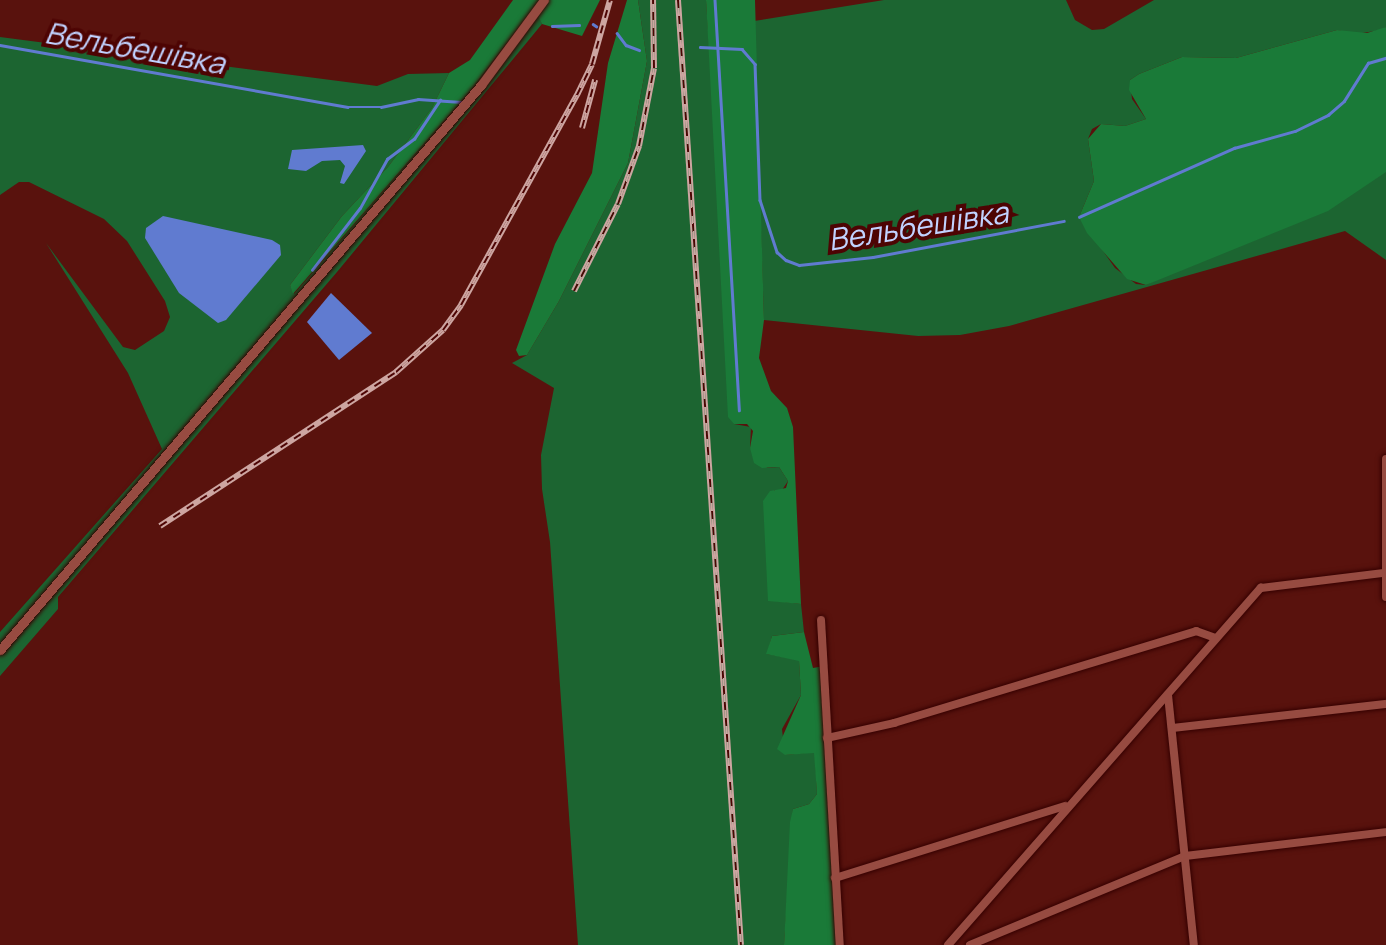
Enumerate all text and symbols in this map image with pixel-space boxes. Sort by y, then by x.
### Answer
water label: Вельбешівка [42,15,228,81]
water label: Вельбешівка [825,194,1011,258]

